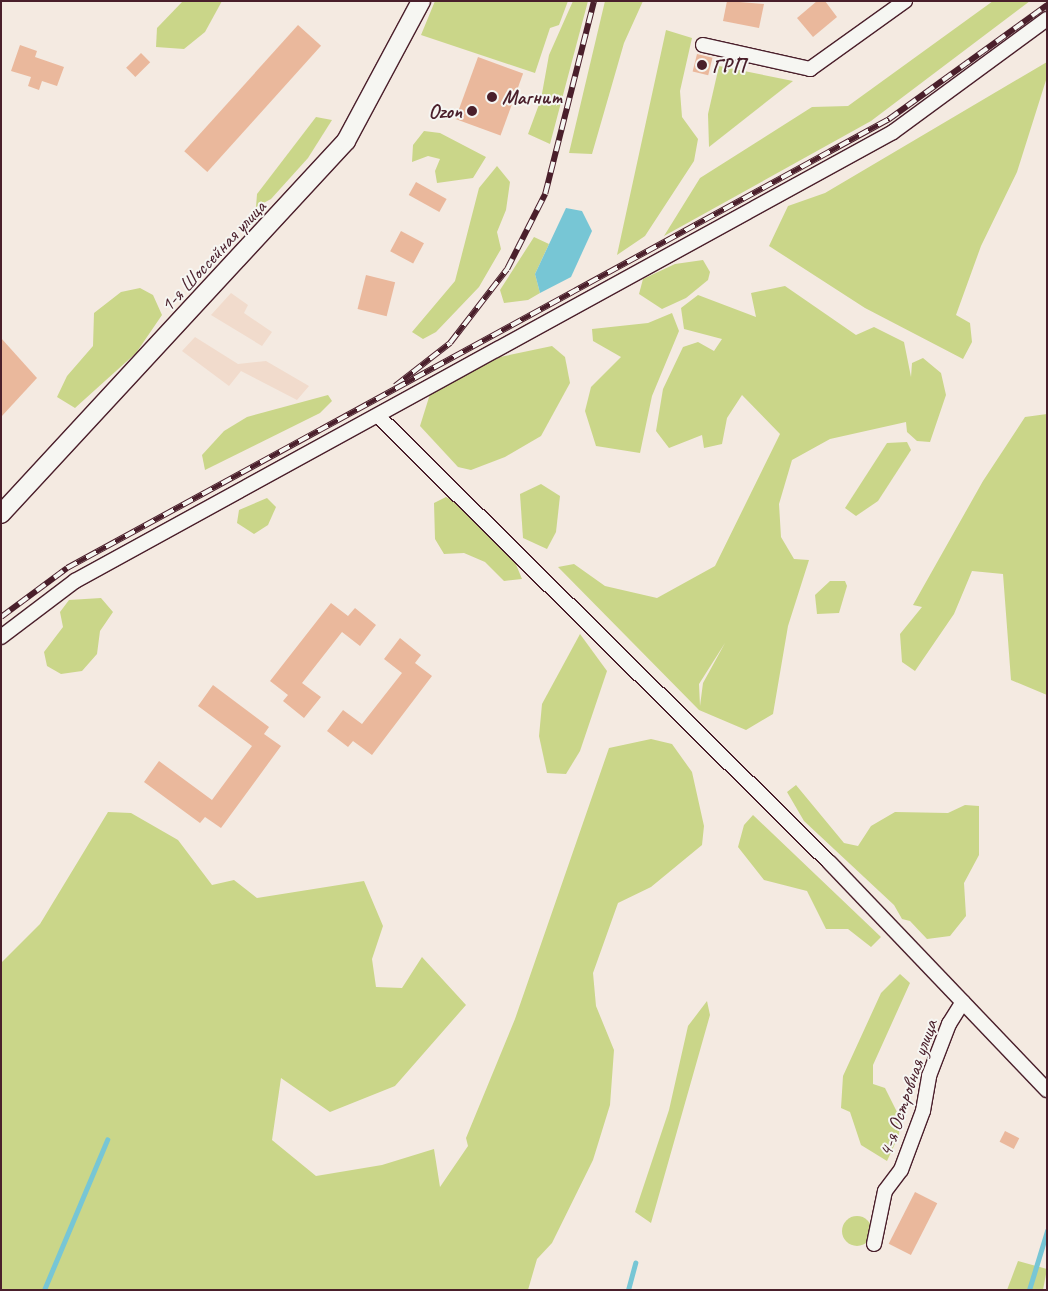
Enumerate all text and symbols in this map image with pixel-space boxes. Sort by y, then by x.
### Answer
place label: ГРП [712,53,745,77]
marker: ГРП [696,59,708,71]
place label: Магнит [502,85,562,109]
marker: Магнит [486,91,498,103]
place label: Ozon [429,99,462,123]
marker: Ozon [466,105,478,117]
street label: 1-я Шоссейная улица [154,194,272,318]
street label: 4-я Островная улица [873,1016,943,1160]

